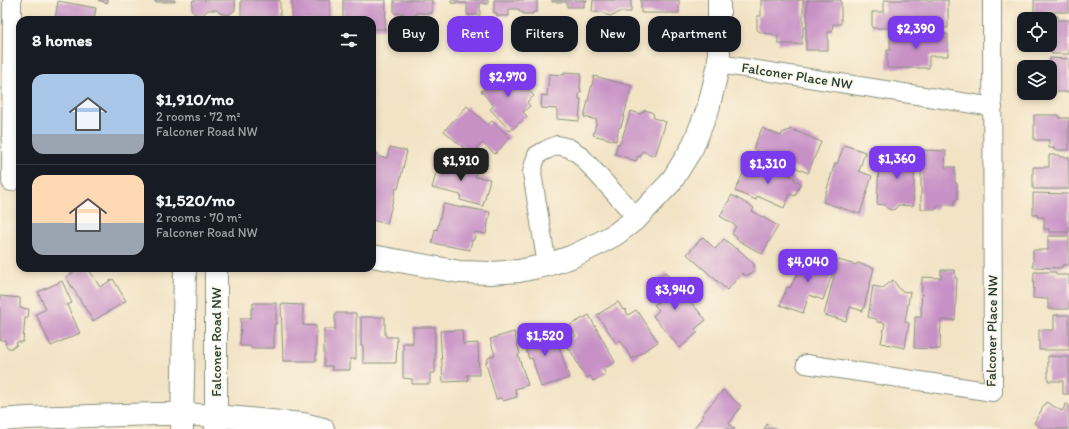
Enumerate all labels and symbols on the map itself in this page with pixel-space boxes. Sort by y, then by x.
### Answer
pin: $2,390 [883,16,949,50]
street label: Falconer Place NW [740,59,854,93]
pin: $2,970 [475,64,541,98]
pin: $1,360 [864,146,930,180]
pin: $1,910 [428,148,494,182]
pin: $1,310 [735,151,801,185]
pin: $4,040 [775,249,841,283]
street label: Falconer Place NW [983,275,1001,387]
pin: $3,940 [642,277,708,311]
street label: Falconer Road NW [208,287,225,397]
pin: $1,520 [512,323,578,357]

